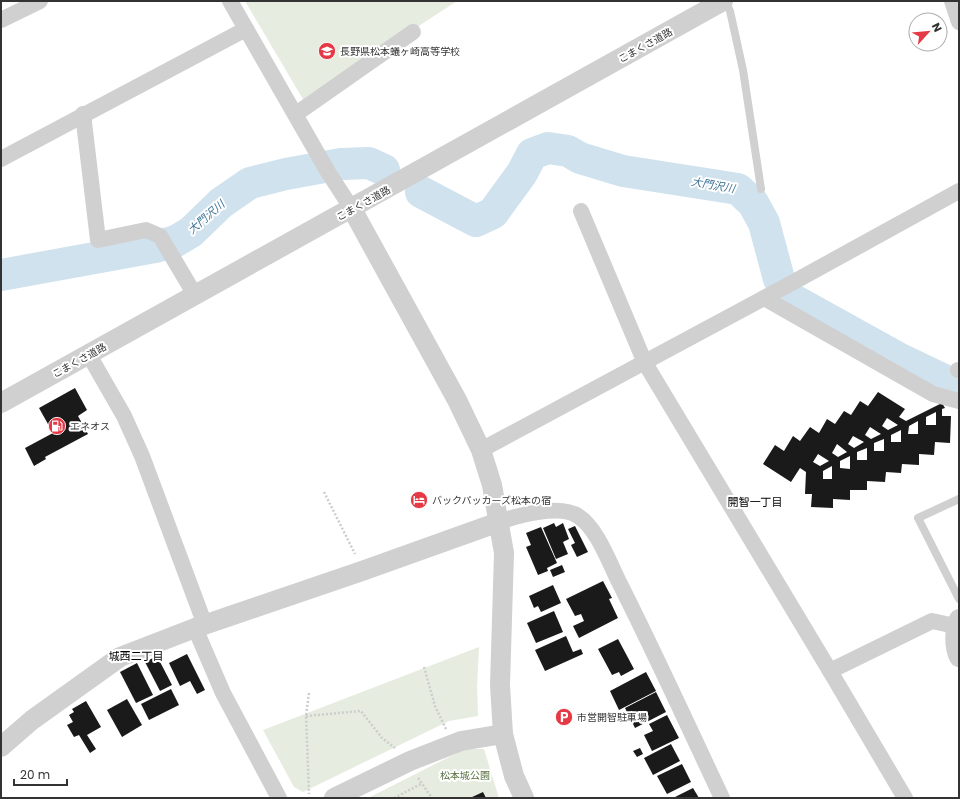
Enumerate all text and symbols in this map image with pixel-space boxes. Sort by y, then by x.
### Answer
north arrow [908,12,948,52]
text: N [928,20,946,35]
street label: こまくさ道路 [615,24,675,67]
school or university icon: 長野県松本蟻ヶ崎高等学校 [317,41,337,61]
place label: 長野県松本蟻ヶ崎高等学校 [340,44,460,59]
water label: 大門沢川 [690,173,737,197]
street label: こまくさ道路 [333,182,393,225]
water label: 大門沢川 [184,196,229,237]
street label: こまくさ道路 [49,339,109,382]
fuel station icon: エネオス [47,416,67,436]
place label: エネオス [70,419,110,434]
hotel icon: バックパッカーズ松本の宿 [409,490,429,510]
place label: バックパッカーズ松本の宿 [432,493,551,508]
district label: 開智一丁目 [728,494,783,510]
district label: 城西二丁目 [109,648,164,664]
parking icon: 市営開智駐車場 [554,707,574,727]
place label: 市営開智駐車場 [577,710,647,725]
scale bar [14,761,67,787]
text: 20 m [20,766,50,783]
park label: 松本城公園 [440,768,490,783]

